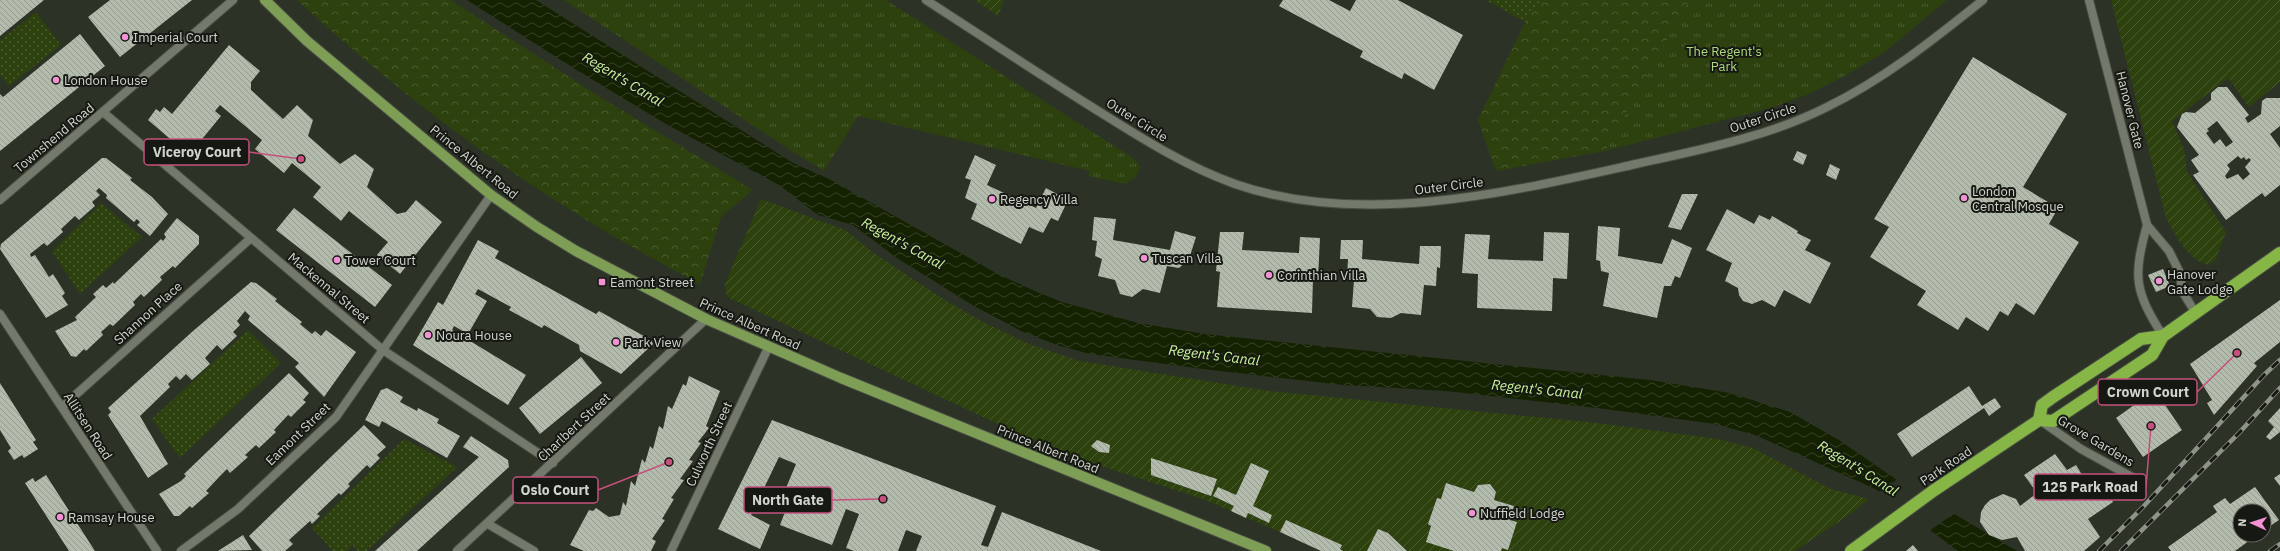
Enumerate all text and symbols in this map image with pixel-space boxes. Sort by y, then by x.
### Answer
place label: Imperial Court [133,29,218,46]
marker: Imperial Court [120,32,130,42]
park label: The Regent's Park [1686,43,1762,75]
water label: Regent's Canal [579,48,667,110]
street label: Hanover Gate [2112,69,2148,151]
place label: London House [64,72,148,89]
marker: London House [51,75,61,85]
street label: Outer Circle [1103,94,1171,146]
street label: Townshend Road [10,99,98,177]
street label: Outer Circle [1727,99,1799,137]
street label: Prince Albert Road [426,121,522,203]
callout: Viceroy Court [144,139,249,165]
text: Viceroy Court [153,143,241,161]
street label: Outer Circle [1414,173,1484,199]
place label: London Central Mosque [1972,183,2064,215]
place label: Regency Villa [1000,191,1078,208]
marker: London Central Mosque [1959,193,1969,203]
marker: Regency Villa [987,194,997,204]
water label: Regent's Canal [859,213,948,273]
street label: Mackennal Street [285,249,373,327]
place label: Tuscan Villa [1152,250,1222,267]
place label: Tower Court [345,252,416,269]
marker: Tuscan Villa [1139,253,1149,263]
marker: Tower Court [332,255,342,265]
place label: Hanover Gate Lodge [2167,266,2233,298]
place label: Corinthian Villa [1277,267,1366,284]
marker: Corinthian Villa [1264,270,1274,280]
place label: Eamont Street [610,274,694,291]
marker: Hanover Gate Lodge [2154,276,2164,286]
marker: Eamont Street [597,277,607,287]
street label: Shannon Place [110,278,186,348]
street label: Prince Albert Road [697,294,803,354]
place label: Noura House [436,327,512,344]
marker: Noura House [423,330,433,340]
place label: Park View [624,334,682,351]
marker: Park View [611,337,621,347]
water label: Regent's Canal [1167,340,1261,370]
water label: Regent's Canal [1491,375,1584,403]
callout: Crown Court [2098,379,2197,405]
text: Crown Court [2107,383,2189,401]
street label: Allitsen Road [60,389,116,463]
street label: Charlbert Street [534,389,614,465]
street label: Eamont Street [262,399,334,469]
street label: Culworth Street [682,399,736,489]
street label: Grove Gardens [2055,411,2137,471]
street label: Prince Albert Road [994,421,1102,477]
water label: Regent's Canal [1814,436,1902,500]
street label: Park Road [1917,442,1975,490]
callout: 125 Park Road [2034,474,2146,500]
callout: Oslo Court [513,477,598,503]
text: 125 Park Road [2042,478,2138,496]
text: Oslo Court [521,481,589,499]
callout: North Gate [744,487,832,513]
text: North Gate [752,491,824,509]
north arrow [2232,503,2272,543]
place label: Nuffield Lodge [1480,505,1565,522]
marker: Nuffield Lodge [1467,508,1477,518]
place label: Ramsay House [68,509,155,526]
marker: Ramsay House [55,512,65,522]
text: N [2235,518,2249,527]

